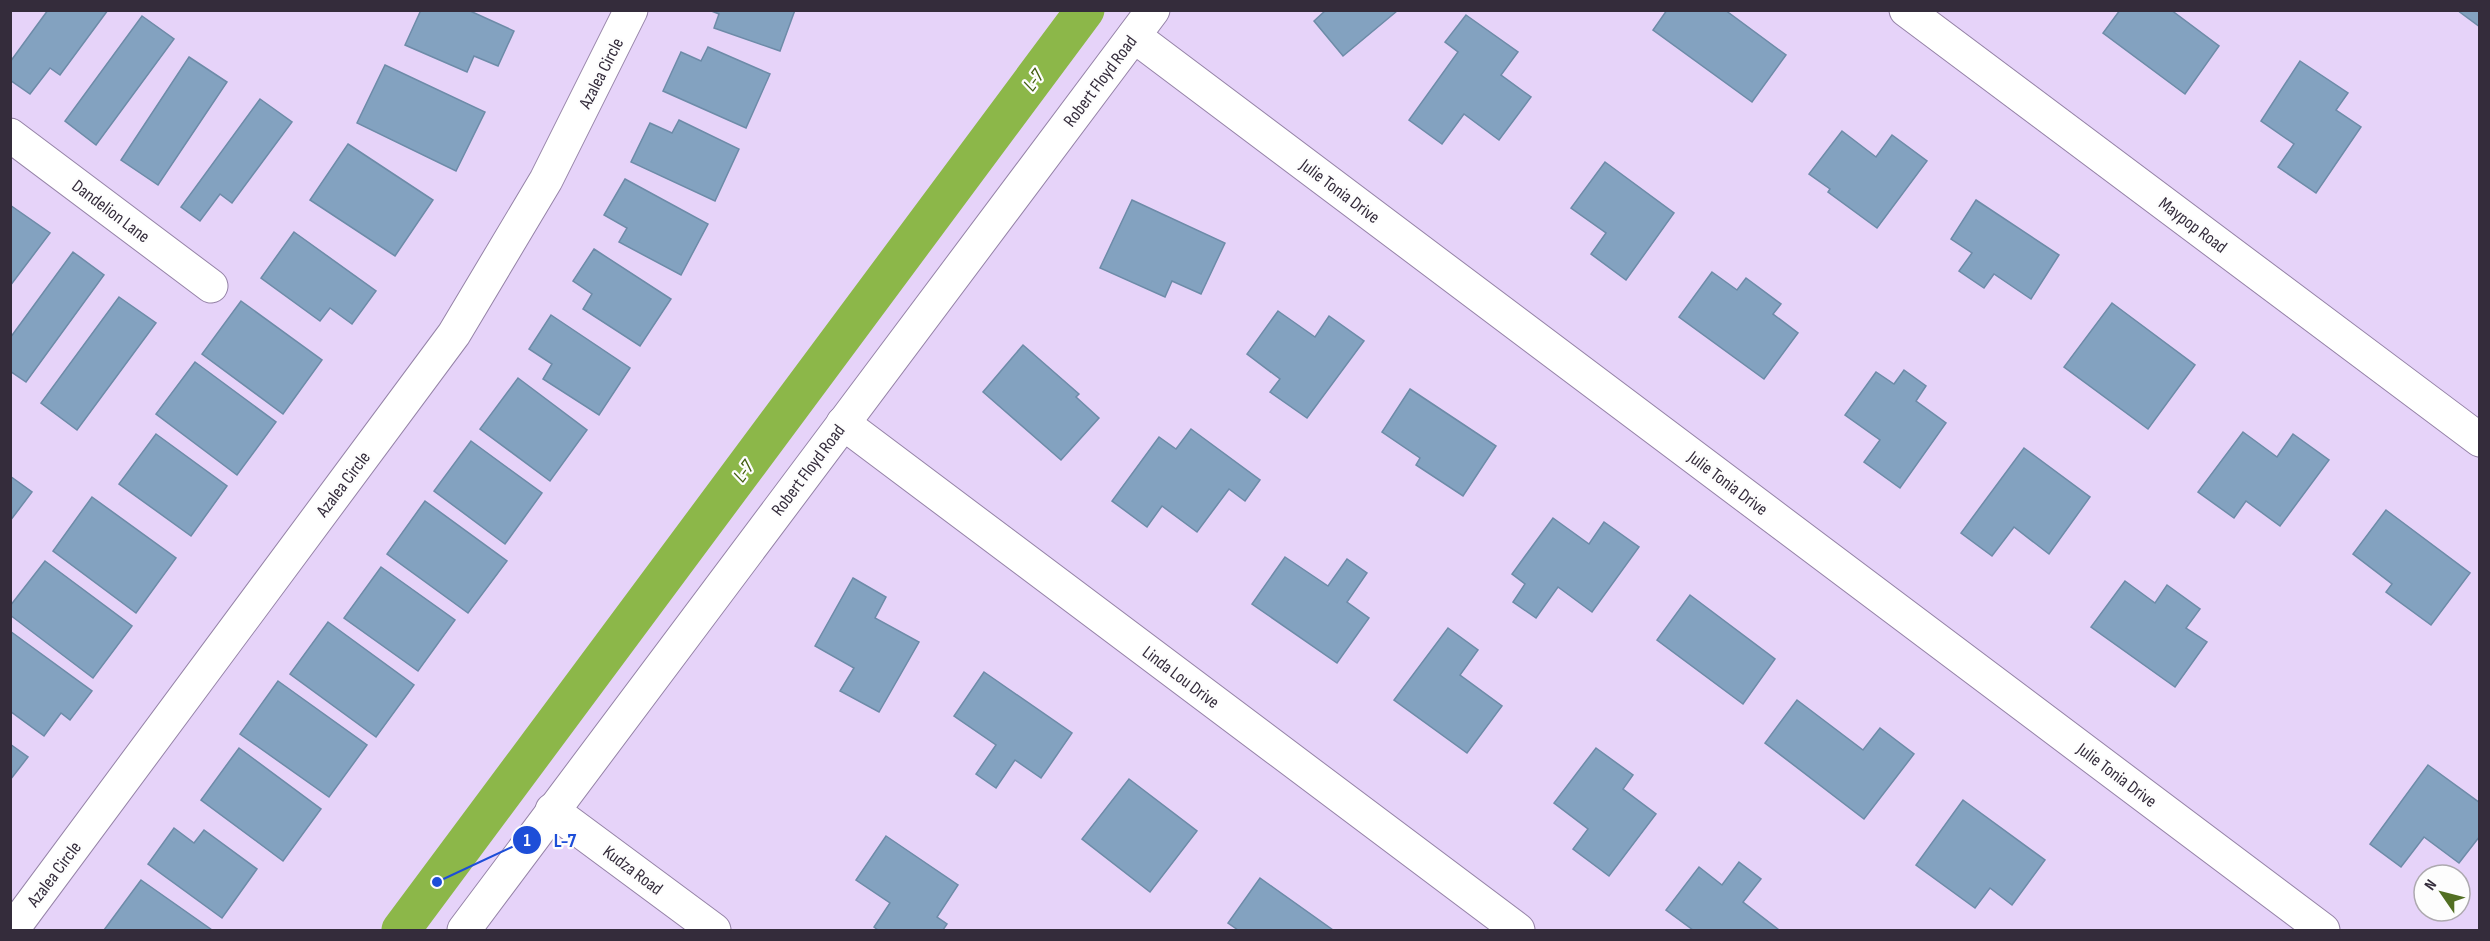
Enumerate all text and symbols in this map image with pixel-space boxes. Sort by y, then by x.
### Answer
street label: Robert Floyd Road [1059,32,1141,131]
street label: Azalea Circle [574,34,628,113]
water label: L-7 [1018,63,1051,96]
street label: Julie Tonia Drive [1295,154,1384,228]
street label: Dandelion Lane [68,175,154,247]
street label: Maypop Road [2155,193,2231,258]
street label: Robert Floyd Road [767,421,849,520]
street label: Julie Tonia Drive [1683,446,1772,520]
street label: Azalea Circle [311,447,375,522]
water label: L-7 [728,454,761,487]
street label: Linda Lou Drive [1138,642,1223,713]
street label: Julie Tonia Drive [2072,738,2161,812]
callout: L-7 [512,821,588,859]
text: L-7 [554,829,576,853]
text: 1 [523,830,531,851]
street label: Azalea Circle [22,837,86,912]
street label: Kudza Road [599,841,667,900]
north arrow [2412,863,2472,923]
text: N [2421,876,2441,894]

